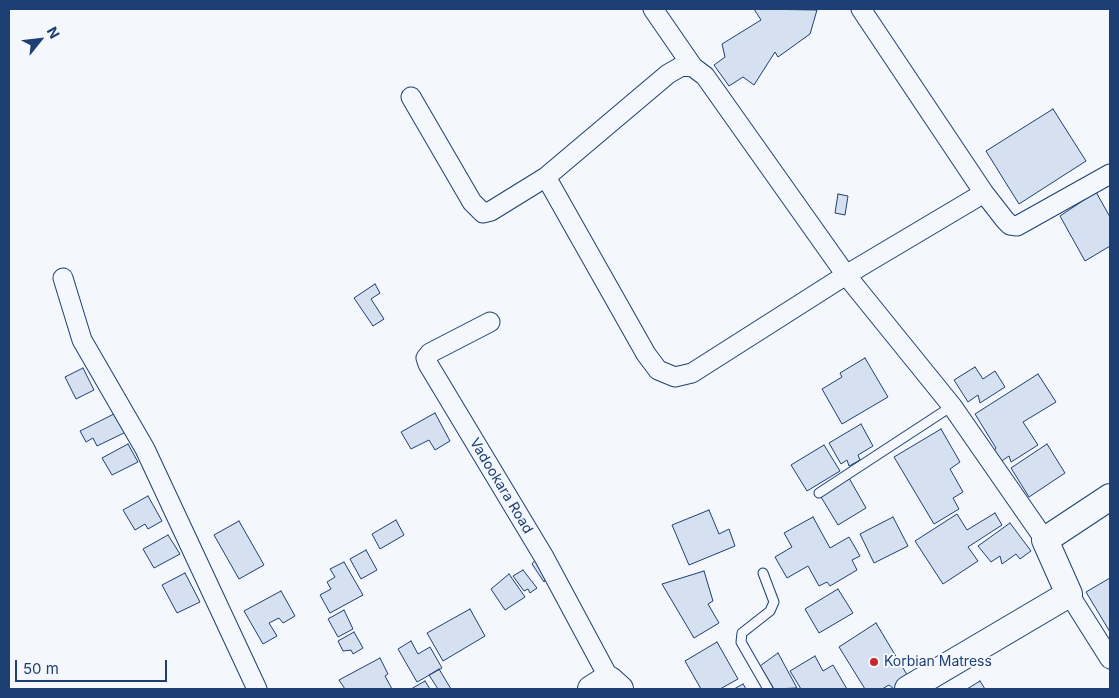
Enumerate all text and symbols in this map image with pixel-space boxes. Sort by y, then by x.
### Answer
north arrow [15,15,65,65]
text: N [44,24,64,41]
street label: Vadookara Road [466,435,536,537]
scale bar [18,650,170,682]
place label: Korbian Matress [884,654,992,670]
marker: Korbian Matress [868,656,880,668]
text: 50 m [23,659,59,678]

